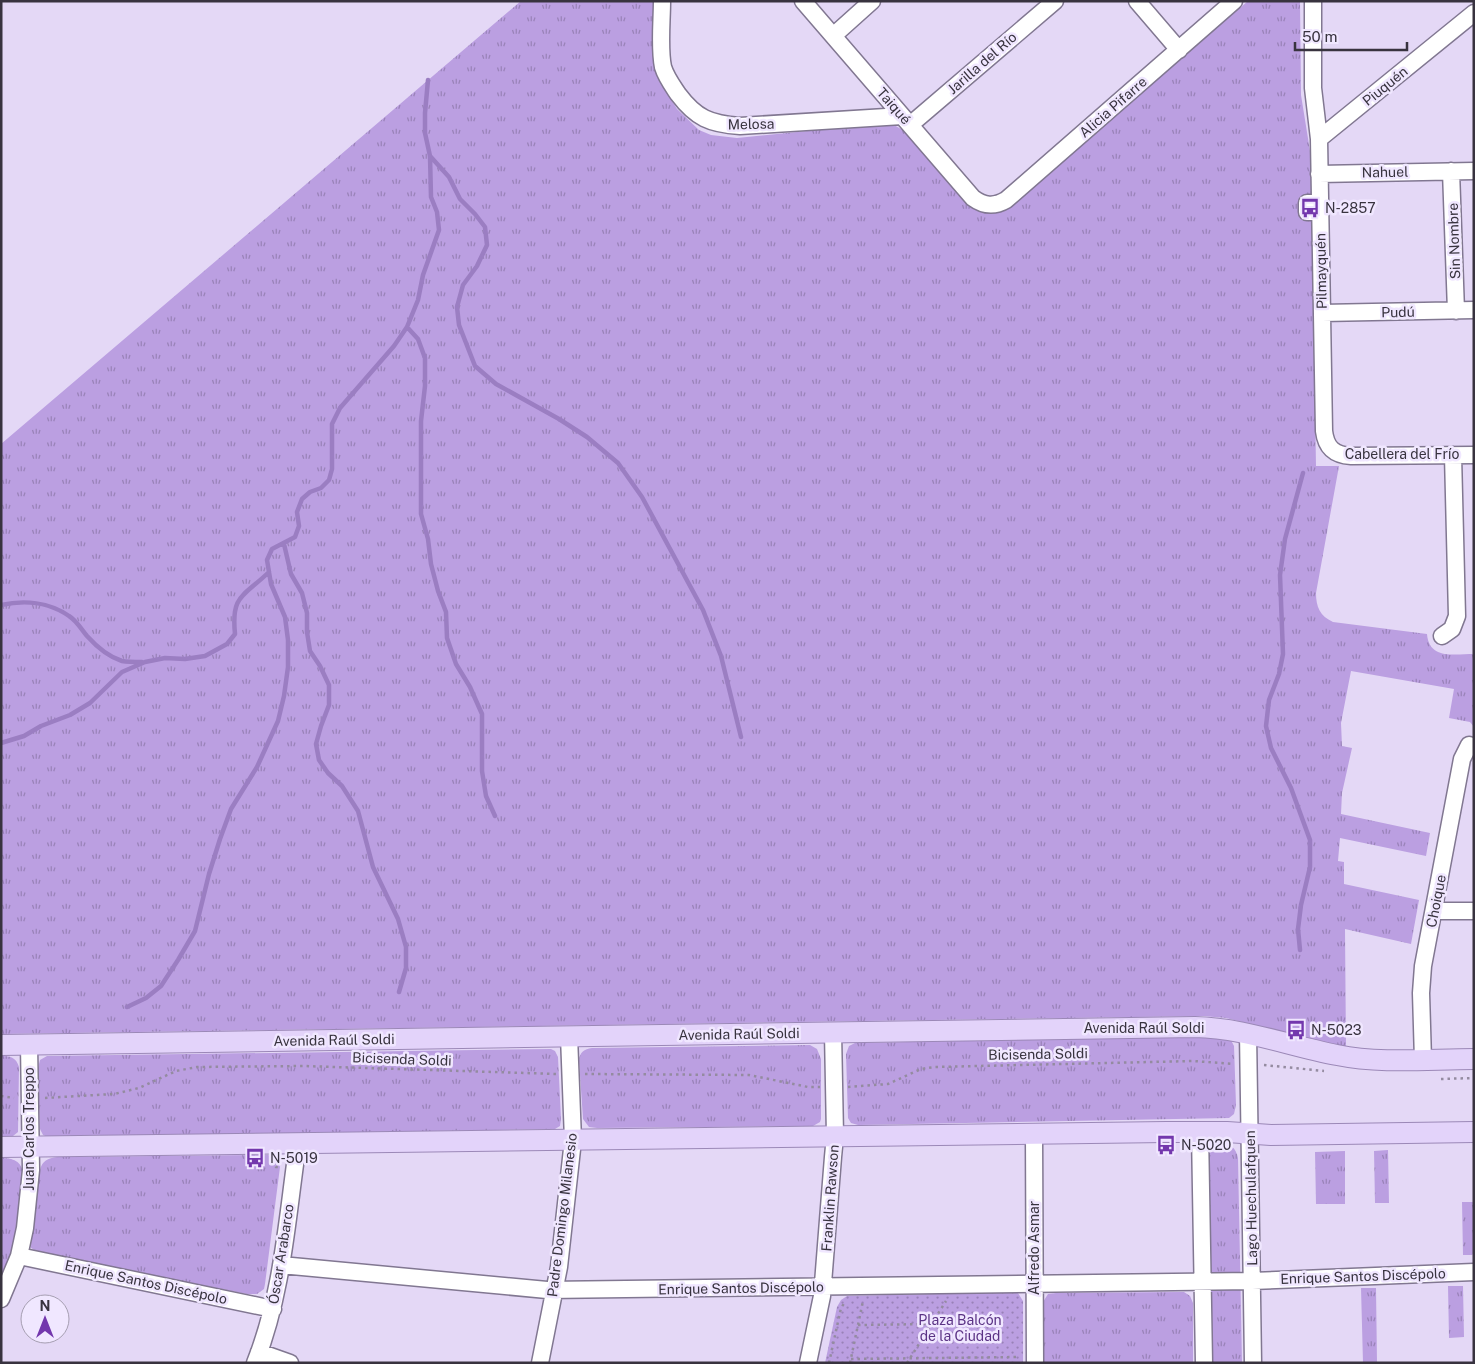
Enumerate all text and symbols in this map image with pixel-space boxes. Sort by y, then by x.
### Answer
scale bar [1295,20,1408,52]
text: 50 m [1302,28,1337,45]
street label: Jarilla del Río [944,29,1020,97]
street label: Piuquén [1359,63,1411,109]
street label: Alicia Pifarre [1076,73,1150,141]
street label: Taiqué [874,84,914,128]
street label: Melosa [727,116,775,132]
street label: Nahuel [1362,164,1408,180]
bus stop icon: N-2857 [1299,197,1321,219]
place label: N-2857 [1325,200,1376,216]
street label: Sin Nombre [1445,202,1463,280]
street label: Pilmayquén [1312,233,1330,309]
street label: Pudú [1381,304,1415,320]
street label: Cabellera del Frío [1345,446,1459,462]
street label: Choique [1423,873,1449,929]
bus stop icon: N-5023 [1285,1019,1307,1041]
street label: Avenida Raúl Soldi [1083,1020,1205,1036]
place label: N-5023 [1311,1022,1362,1038]
street label: Avenida Raúl Soldi [678,1025,800,1043]
street label: Avenida Raúl Soldi [273,1031,395,1049]
street label: Bicisenda Soldi [988,1045,1088,1063]
street label: Bicisenda Soldi [352,1049,452,1069]
street label: Juan Carlos Treppo [21,1067,37,1191]
street label: Lago Huechulafquen [1242,1130,1260,1266]
street label: Padre Domingo Milanesio [544,1132,580,1298]
bus stop icon: N-5020 [1155,1134,1177,1156]
place label: N-5020 [1181,1137,1231,1153]
street label: Franklin Rawson [818,1144,842,1252]
bus stop icon: N-5019 [244,1147,266,1169]
place label: N-5019 [270,1150,318,1166]
street label: Alfredo Asmar [1026,1201,1042,1295]
street label: Óscar Arabarco [263,1202,297,1305]
street label: Enrique Santos Discépolo [63,1257,229,1307]
street label: Enrique Santos Discépolo [1280,1265,1446,1287]
street label: Enrique Santos Discépolo [658,1279,824,1297]
north arrow [20,1294,70,1344]
text: N [40,1298,50,1314]
park label: Plaza Balcón de la Ciudad [918,1312,1002,1344]

